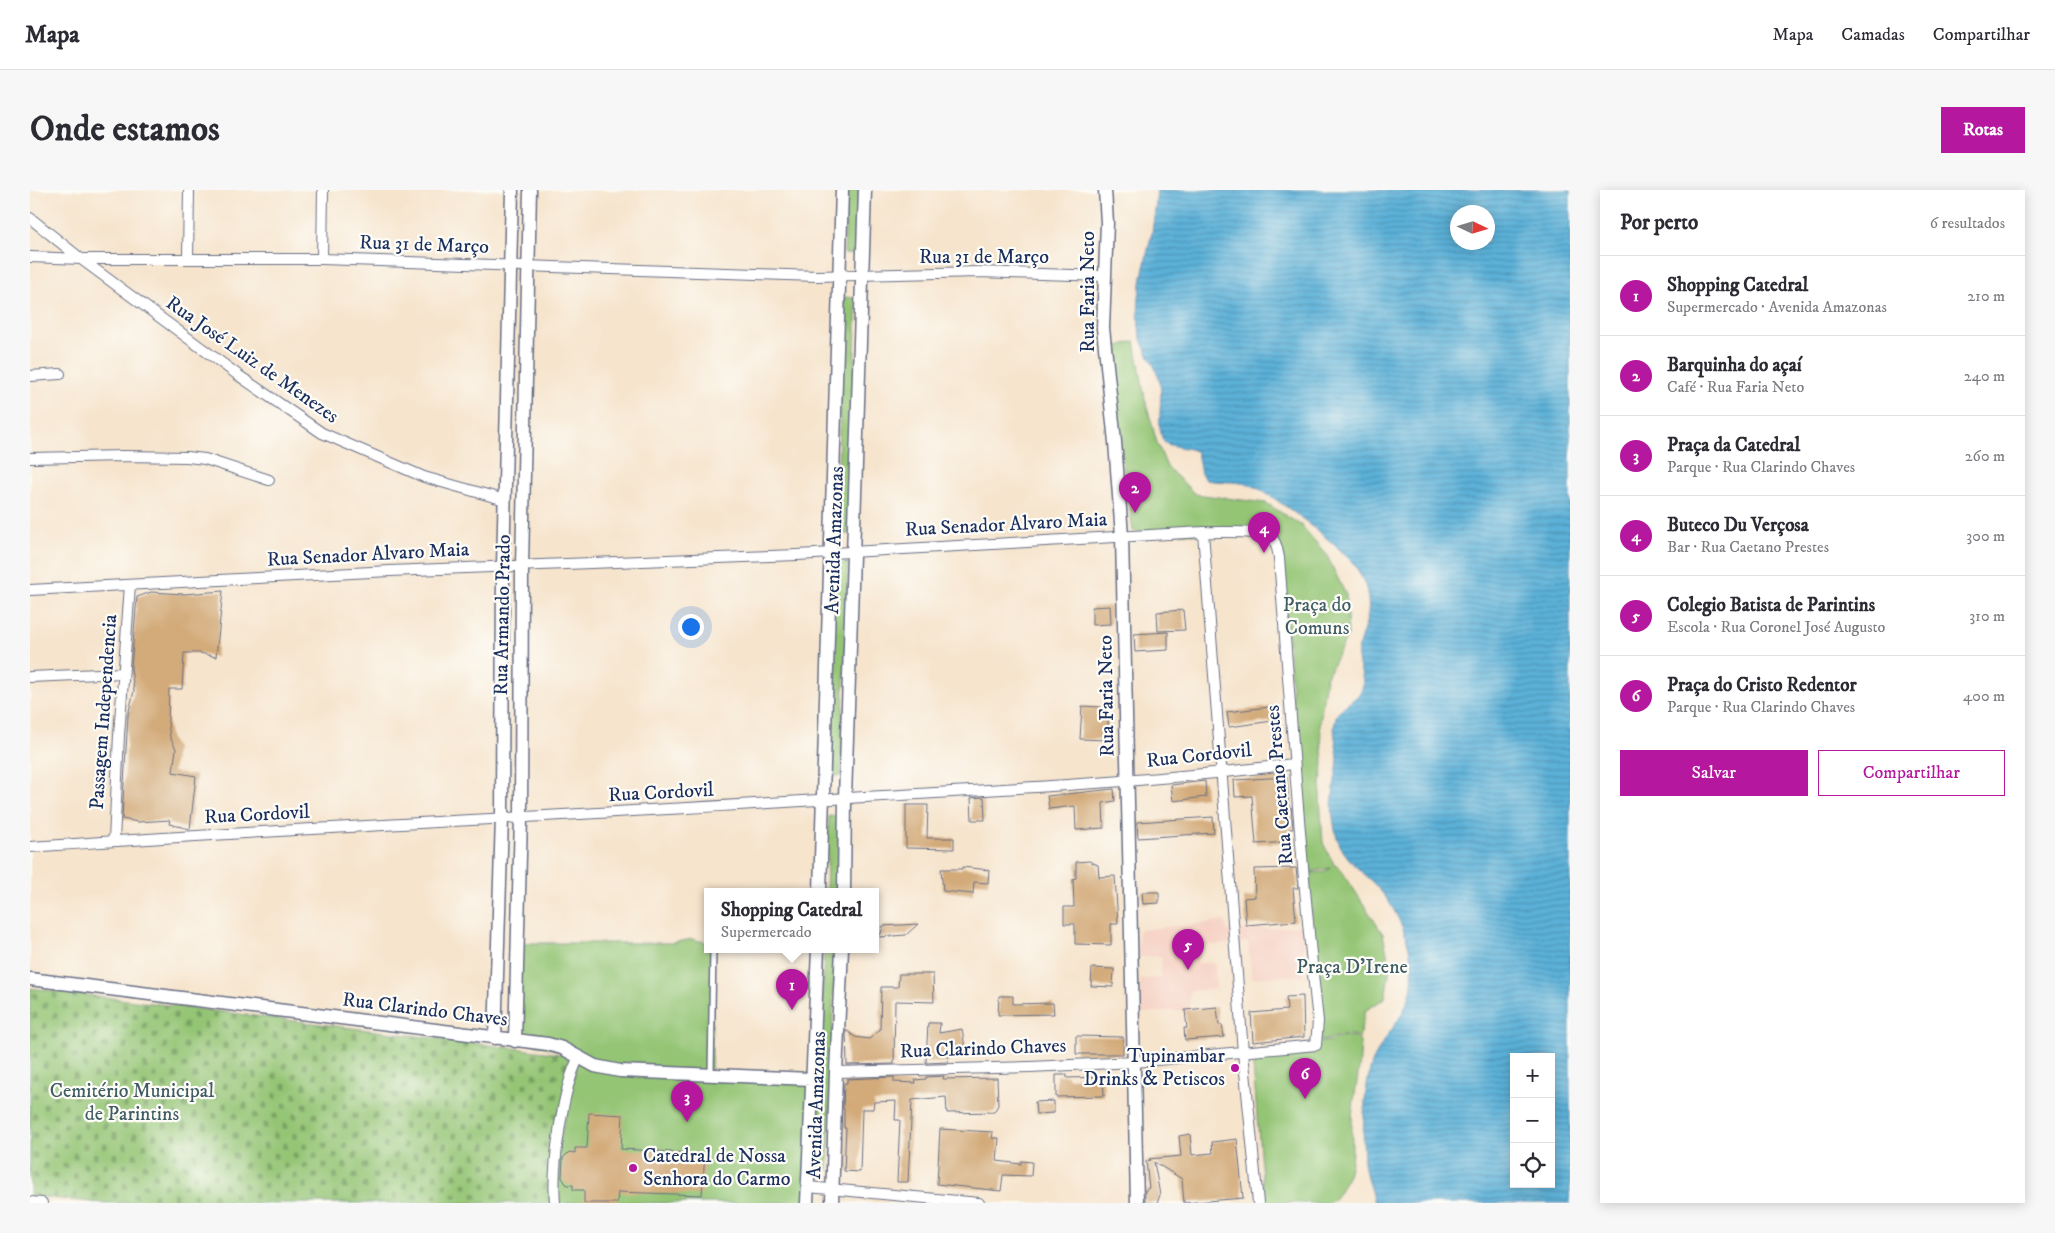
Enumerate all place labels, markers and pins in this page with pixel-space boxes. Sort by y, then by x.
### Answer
pin: 2 [1119,472,1151,513]
pin: 4 [1248,512,1280,553]
pin: 5 [1172,929,1204,970]
pin: 1 [776,969,808,1010]
place label: Tupinambar Drinks & Petiscos [1084,1044,1226,1092]
pin: 6 [1289,1058,1321,1099]
marker: Tupinambar Drinks & Petiscos [1229,1062,1241,1074]
pin: 3 [671,1081,703,1122]
place label: Catedral de Nossa Senhora do Carmo [643,1144,790,1192]
marker: Catedral de Nossa Senhora do Carmo [627,1162,639,1174]

